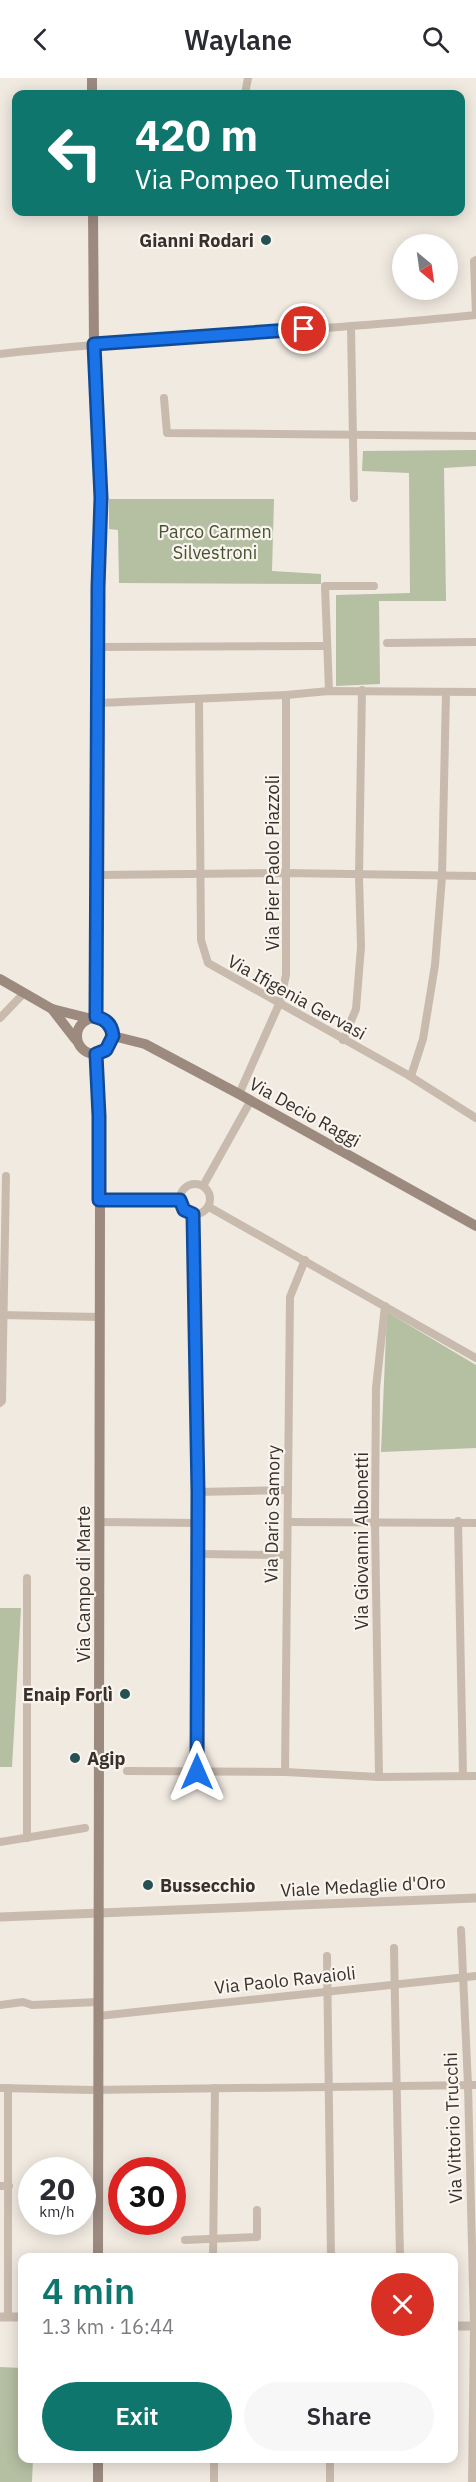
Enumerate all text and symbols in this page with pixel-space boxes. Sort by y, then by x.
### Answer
text: Waylane [184,22,292,57]
icon: back [24,23,57,56]
icon: search [419,23,452,56]
text: 420 m [135,108,258,163]
icon: left [36,114,114,192]
text: Via Pompeo Tumedei [135,161,391,196]
place label: Gianni Rodari [139,229,254,252]
marker: Gianni Rodari [259,233,273,247]
north arrow [392,234,458,300]
map controls [392,234,458,300]
pin [278,303,329,354]
icon: arrive [287,312,320,345]
park label: Parco Carmen Silvestroni [158,520,272,564]
street label: Via Pier Paolo Piazzoli [261,775,284,951]
street label: Via Ifigenia Gervasi [223,949,371,1045]
street label: Via Decio Raggi [245,1072,365,1152]
street label: Via Dario Samory [259,1445,285,1583]
street label: Via Giovanni Albonetti [350,1452,373,1630]
street label: Via Campo di Marte [72,1505,95,1662]
place label: Enaip Forlì [23,1683,113,1706]
marker: Enaip Forlì [118,1687,132,1701]
position arrow [165,1740,229,1804]
place label: Agip [87,1747,125,1770]
marker: Agip [68,1751,82,1765]
street label: Viale Medaglie d'Oro [280,1870,446,1902]
place label: Bussecchio [160,1874,255,1897]
marker: Bussecchio [141,1878,155,1892]
street label: Via Paolo Ravaioli [213,1961,357,1999]
street label: Via Vittorio Trucchi [439,2052,467,2204]
speed limit sign: 30 [108,2157,186,2235]
text: 20 [39,2169,75,2208]
text: km/h [39,2202,75,2221]
text: 4 min [42,2267,135,2314]
button: close [371,2273,434,2336]
text: 1.3 km · 16:44 [42,2313,174,2340]
button: Exit [42,2382,232,2451]
button: Share [244,2382,434,2451]

